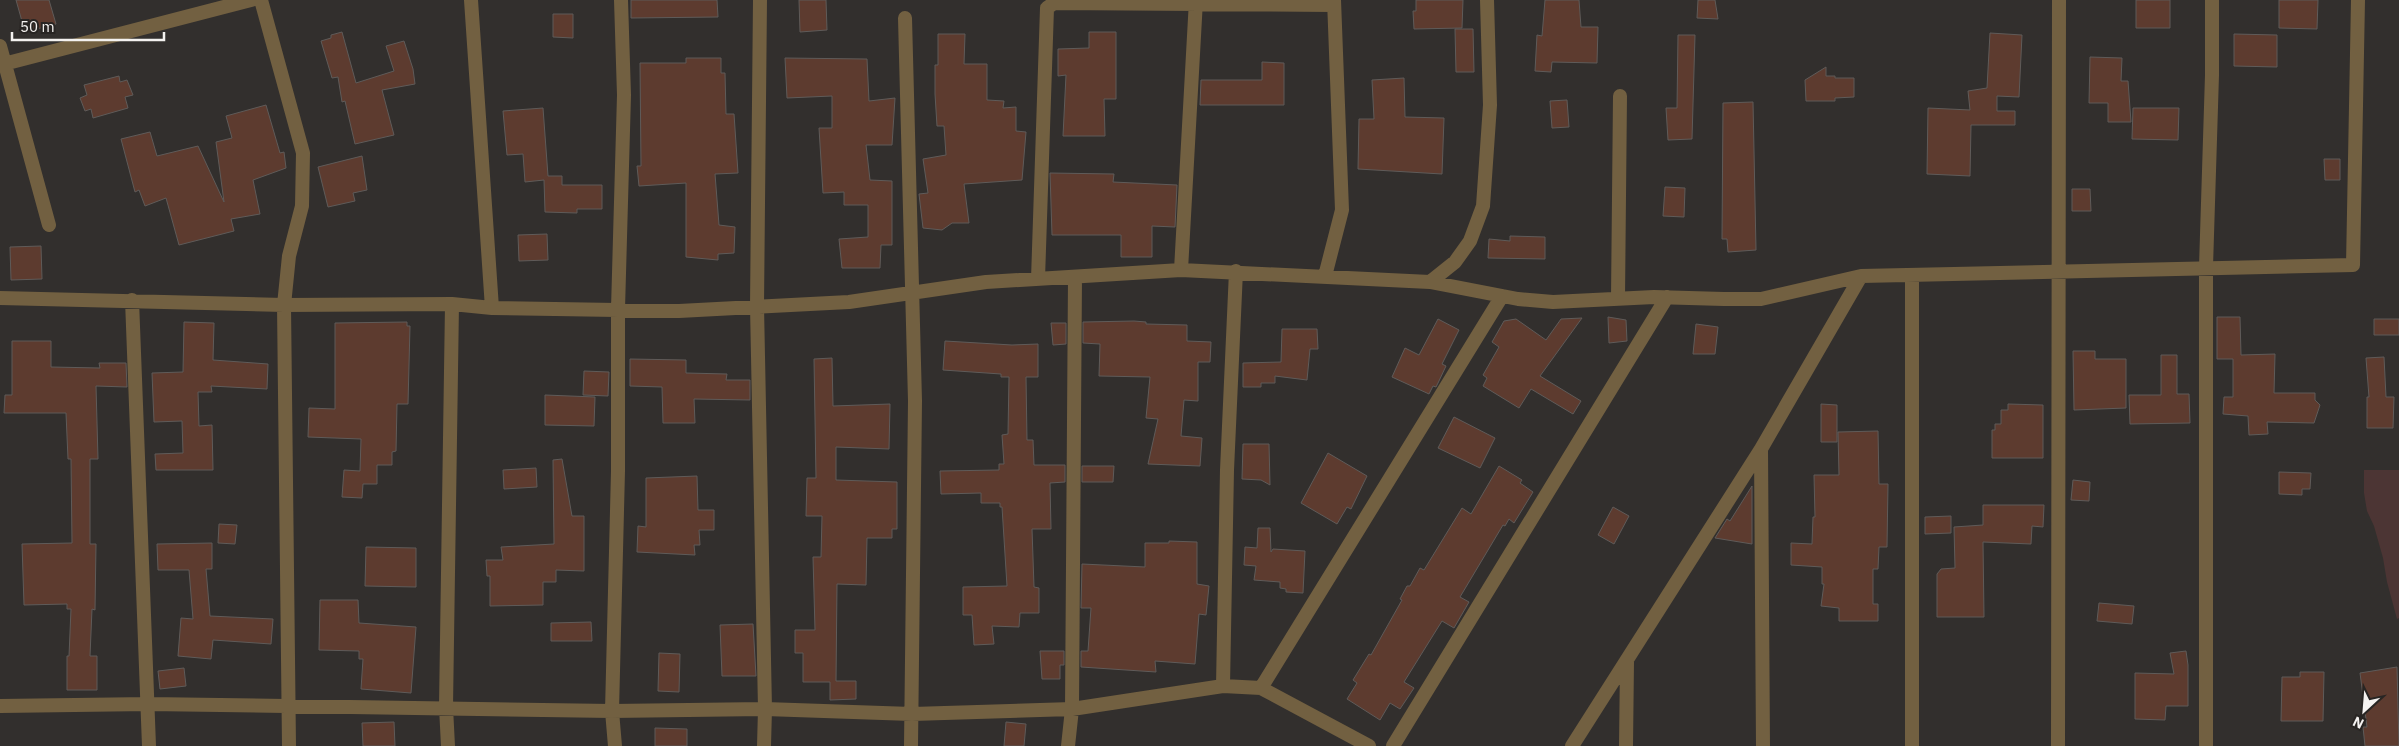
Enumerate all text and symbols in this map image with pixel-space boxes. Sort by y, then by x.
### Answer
scale bar [12,10,165,42]
text: 50 m [20,17,55,36]
north arrow [2339,686,2389,736]
text: N [2350,712,2367,733]

